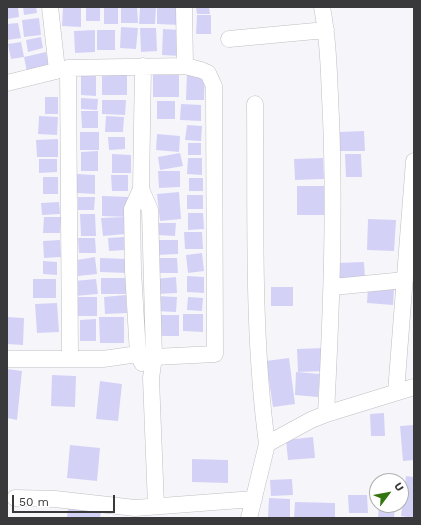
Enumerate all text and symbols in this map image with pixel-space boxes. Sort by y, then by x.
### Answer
north arrow [369,473,409,513]
text: U [391,480,406,494]
scale bar [14,487,117,513]
text: 50 m [19,495,49,509]

